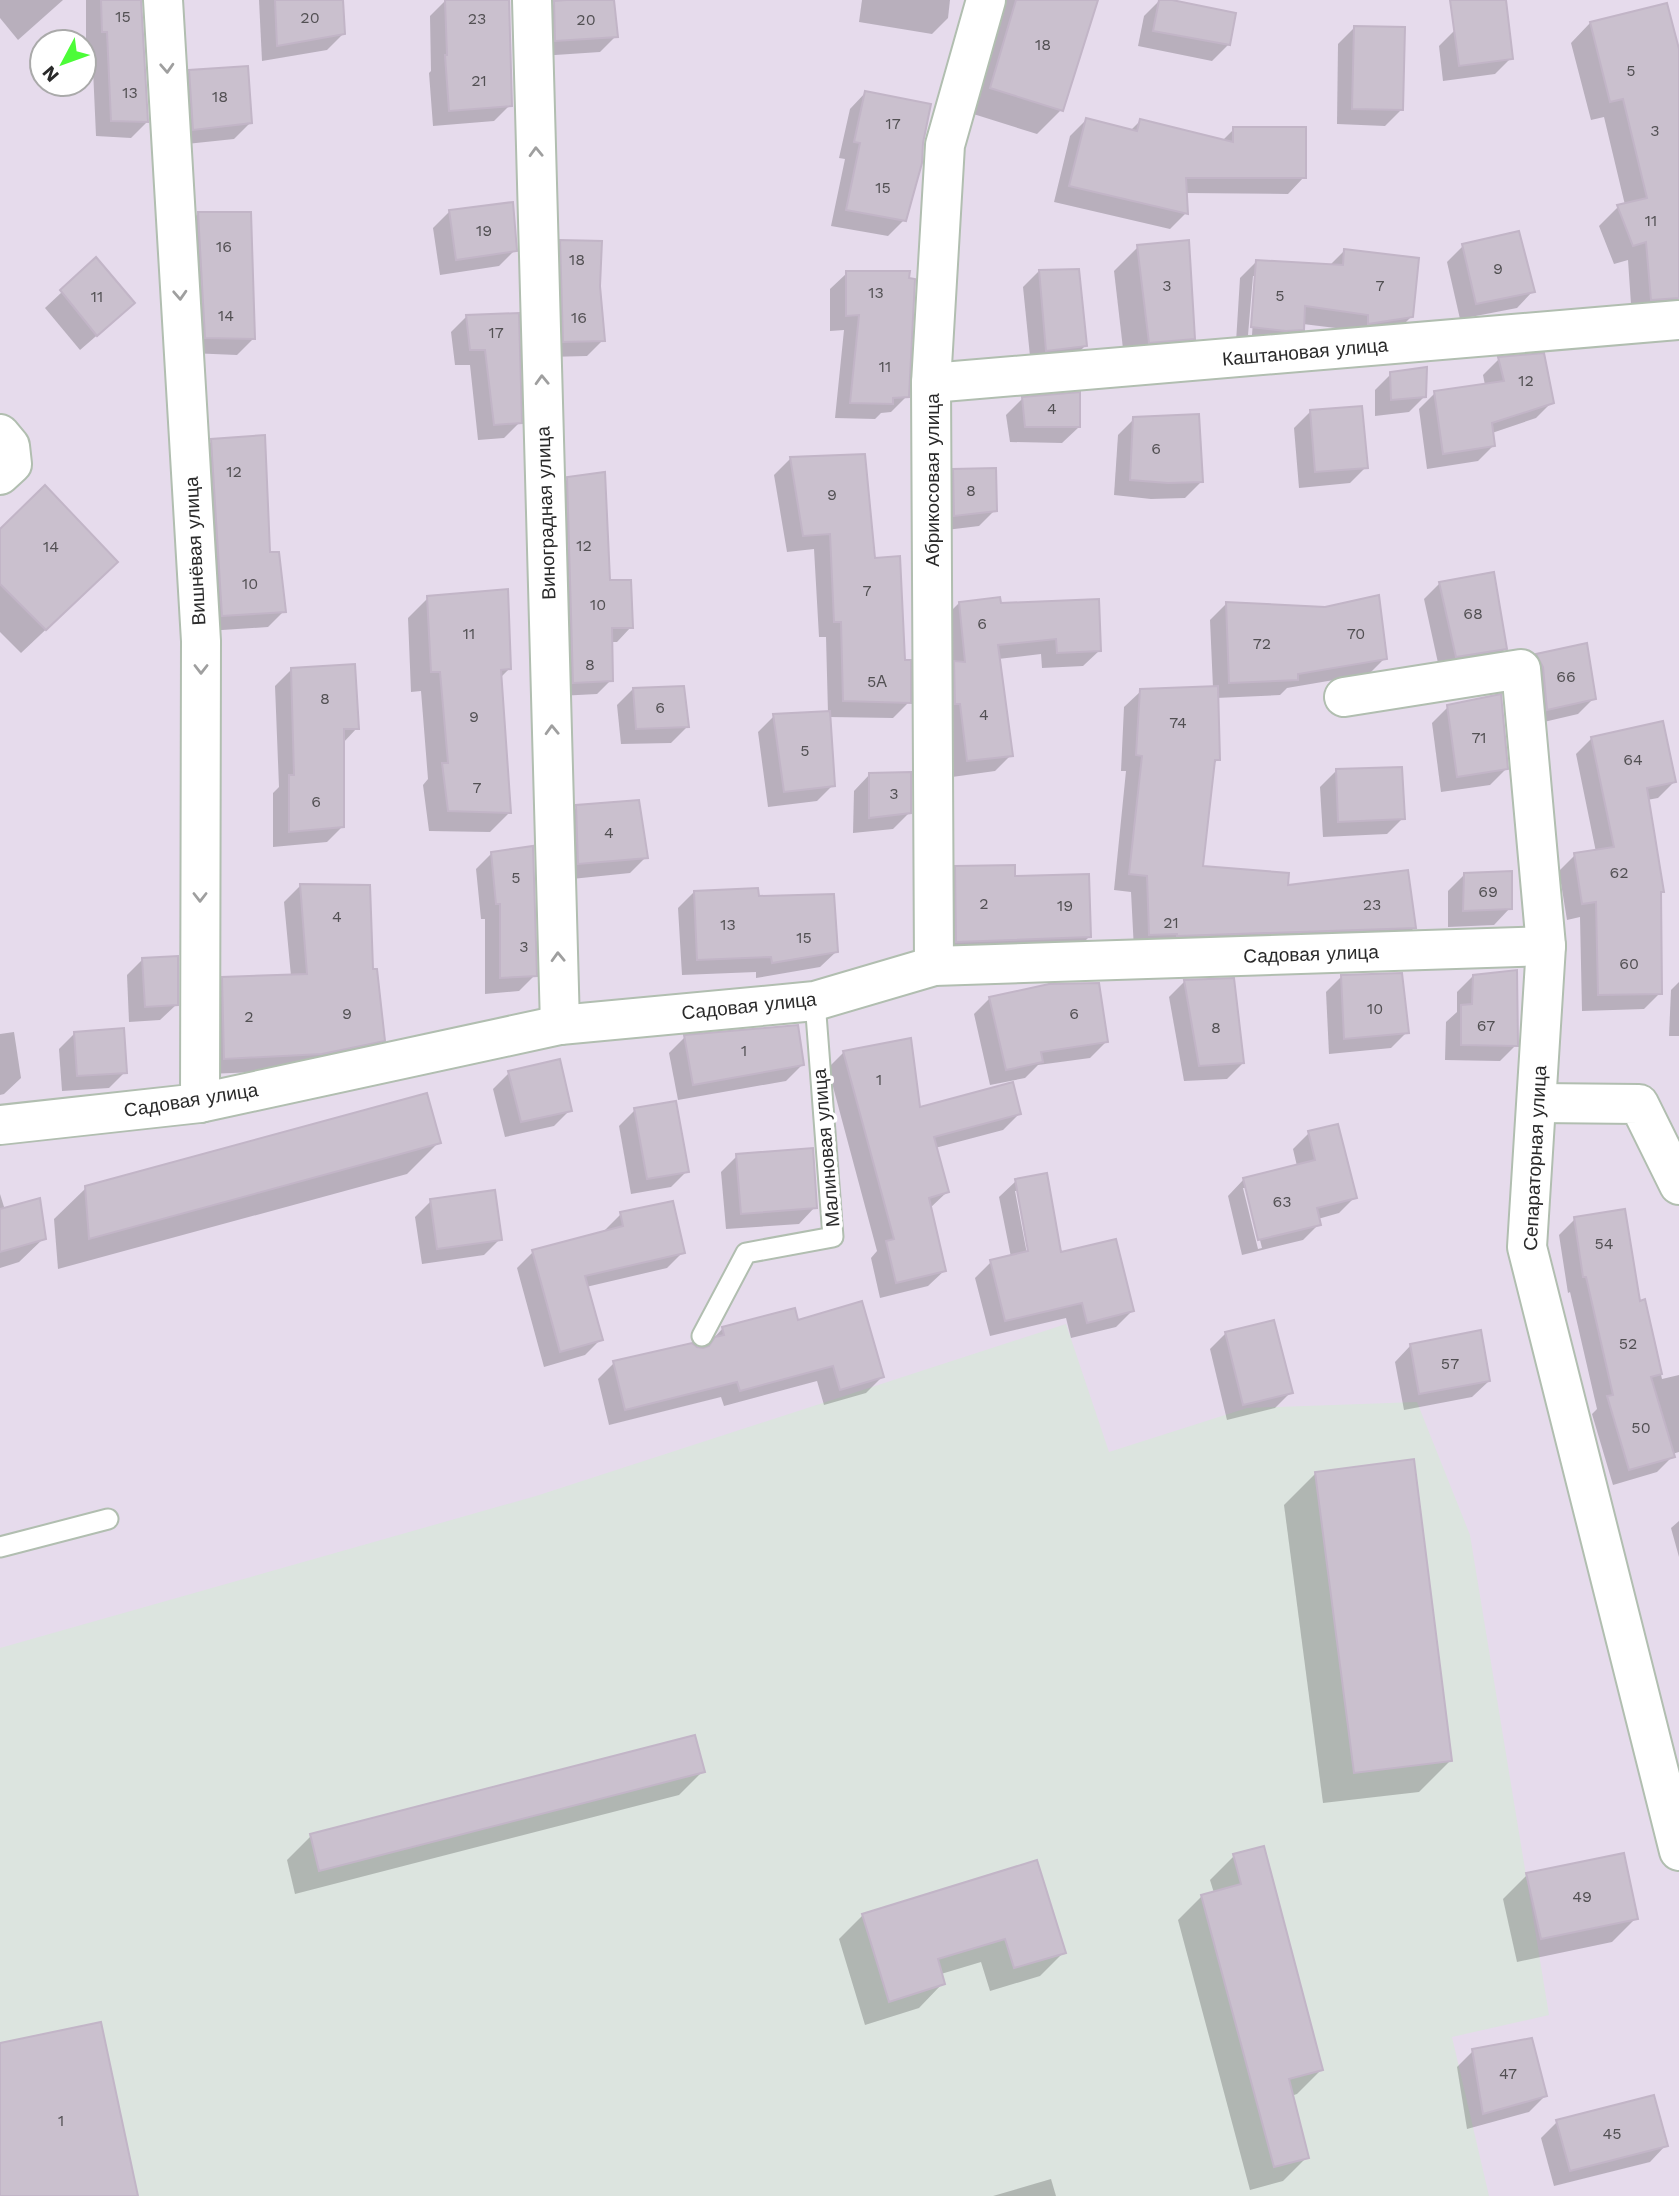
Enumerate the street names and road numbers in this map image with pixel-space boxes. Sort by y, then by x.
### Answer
street label: Каштановая улица [1221,333,1389,371]
street label: Абрикосовая улица [921,393,944,567]
street label: Виноградная улица [531,425,561,600]
street label: Вишнёвая улица [180,476,210,626]
street label: Садовая улица [1243,940,1380,968]
street label: Садовая улица [680,987,818,1025]
street label: Сепараторная улица [1519,1064,1551,1251]
street label: Малиновая улица [808,1067,844,1228]
street label: Садовая улица [122,1078,260,1122]

